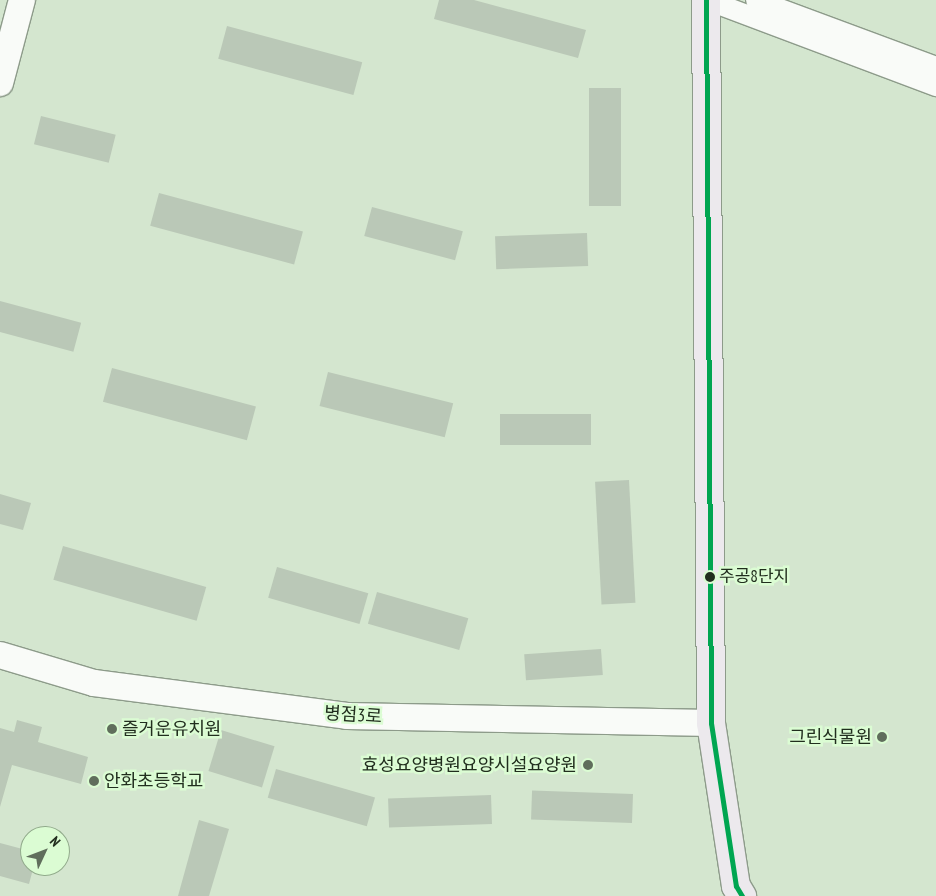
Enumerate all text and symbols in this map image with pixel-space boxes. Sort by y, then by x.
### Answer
place label: 주공8단지 [719,567,789,587]
marker: 주공8단지 [705,572,715,582]
street label: 병점3로 [323,702,383,728]
place label: 즐거운유치원 [122,718,221,740]
marker: 즐거운유치원 [106,723,118,735]
place label: 그린식물원 [789,726,872,748]
marker: 그린식물원 [876,731,888,743]
place label: 효성요양병원요양시설요양원 [362,754,577,776]
marker: 효성요양병원요양시설요양원 [581,758,595,772]
place label: 안화초등학교 [104,770,203,792]
marker: 안화초등학교 [88,775,100,787]
north arrow [20,826,70,876]
text: N [46,833,64,850]

